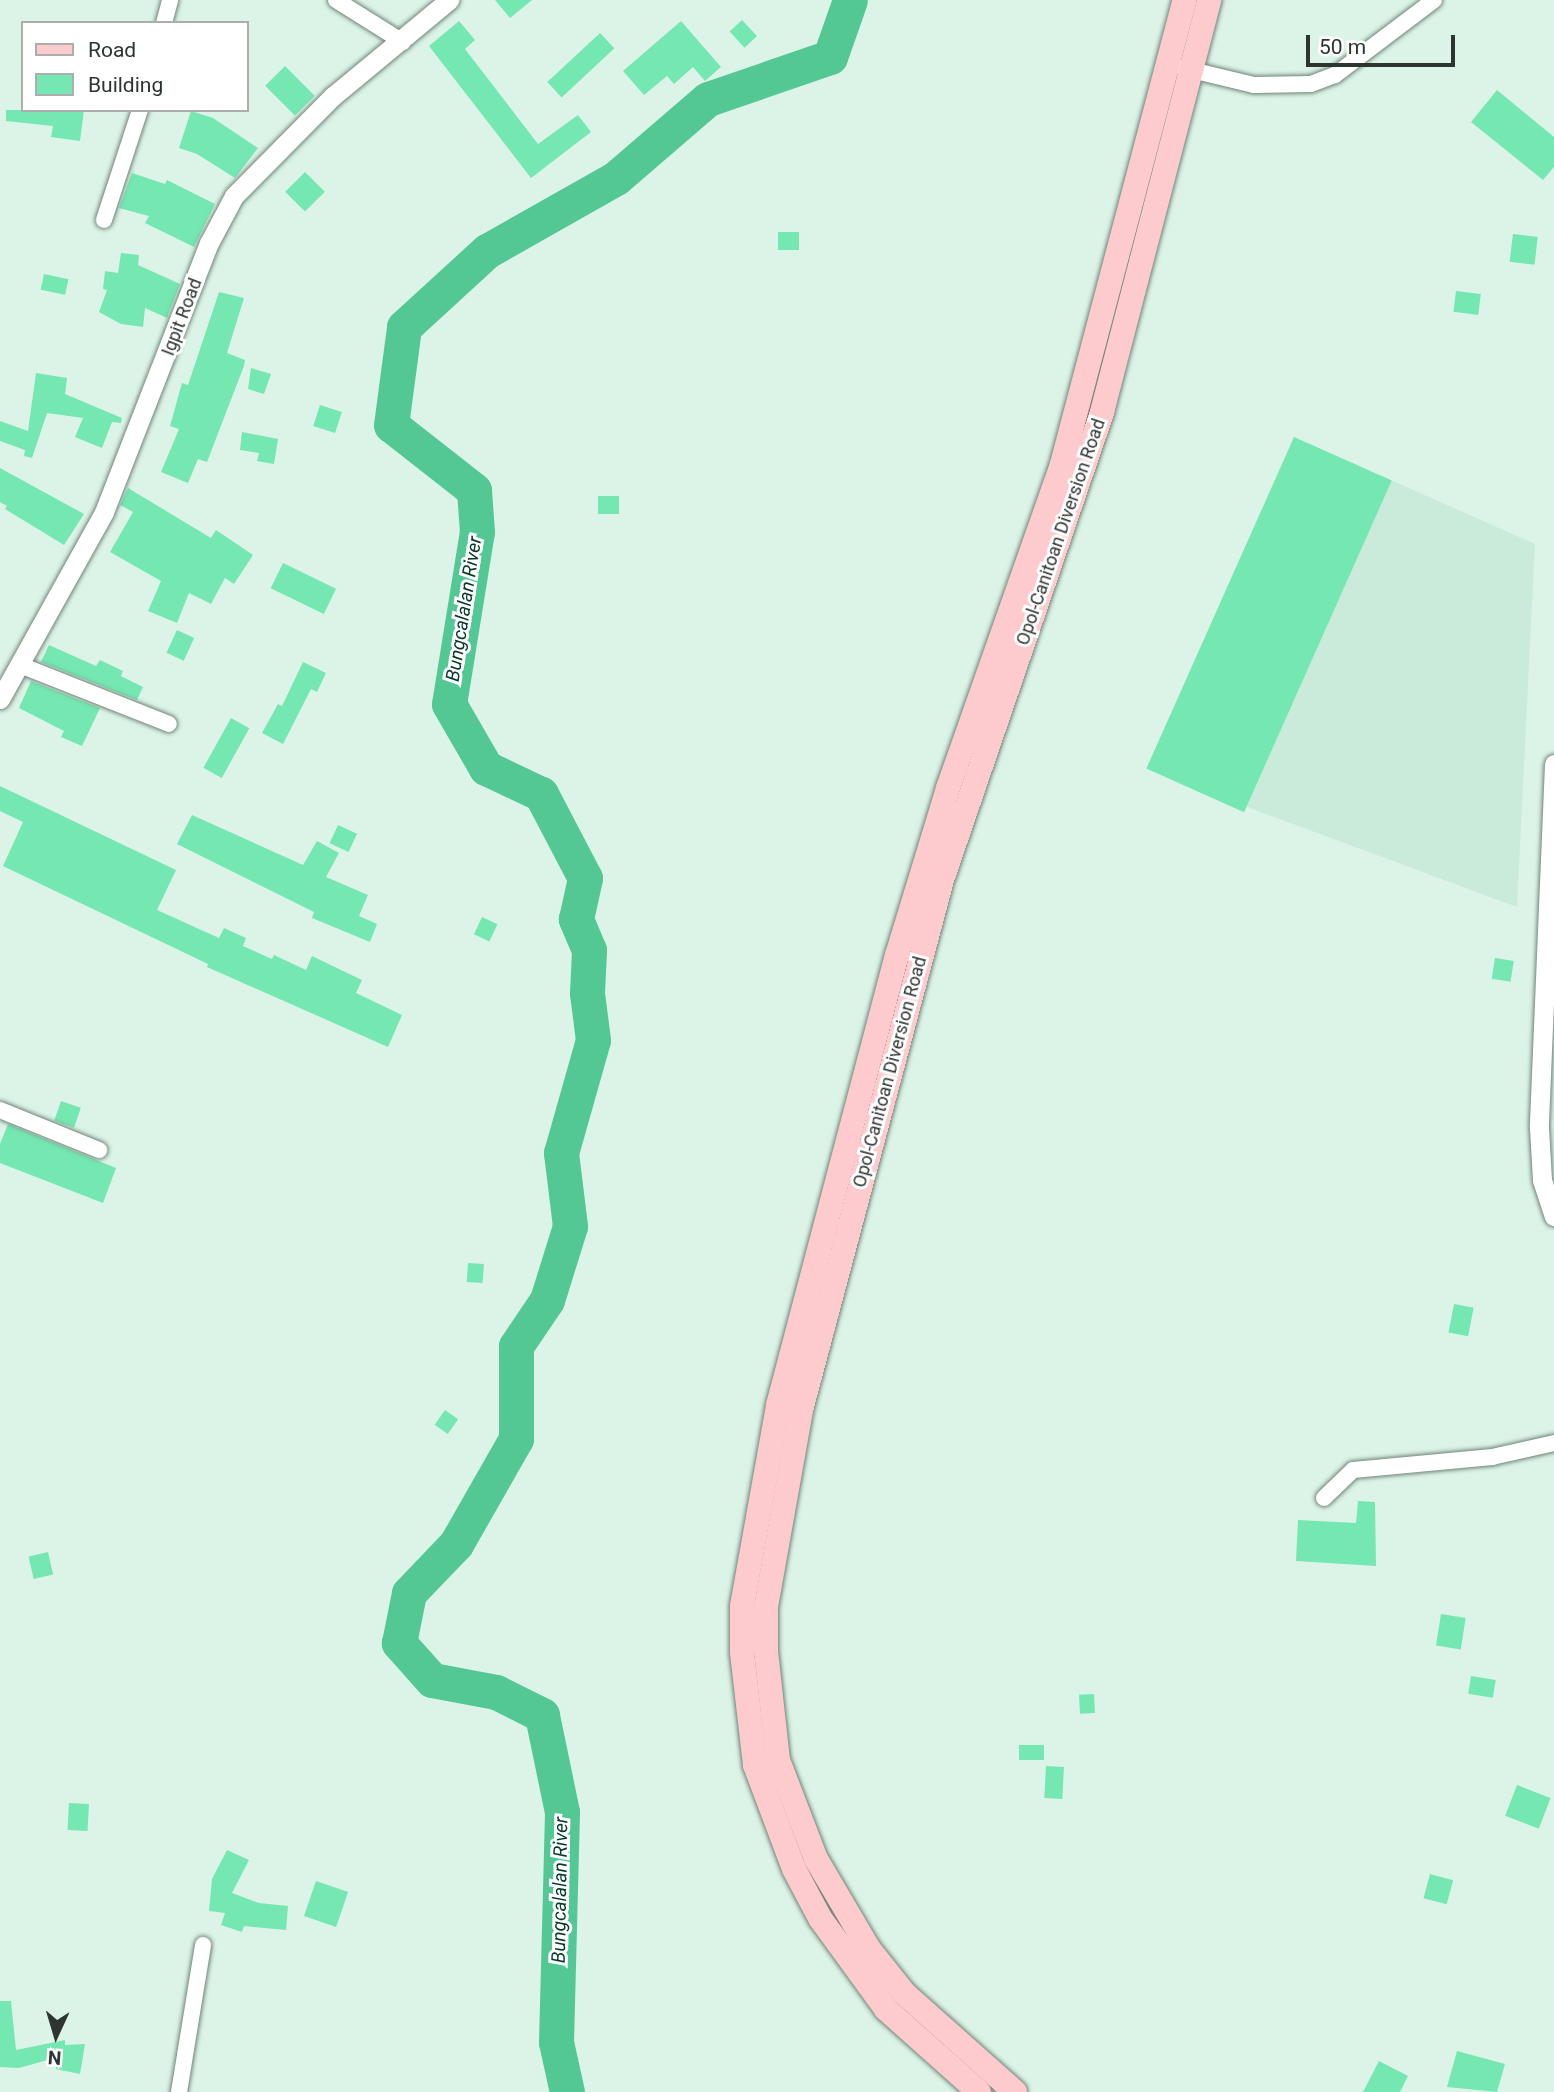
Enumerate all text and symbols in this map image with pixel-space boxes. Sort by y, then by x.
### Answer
legend [21,21,248,112]
scale bar [1309,21,1458,65]
text: 50 m [1319,35,1366,59]
text: Road [88,38,136,62]
text: Building [88,73,163,97]
street label: Igpit Road [157,275,207,359]
street label: Opol-Canitoan Diversion Road [1012,416,1110,648]
water label: Bungcalalan River [441,535,487,683]
street label: Opol-Canitoan Diversion Road [849,954,931,1190]
water label: Bungcalalan River [547,1817,573,1963]
north arrow [21,2001,91,2071]
text: N [47,2046,62,2069]

